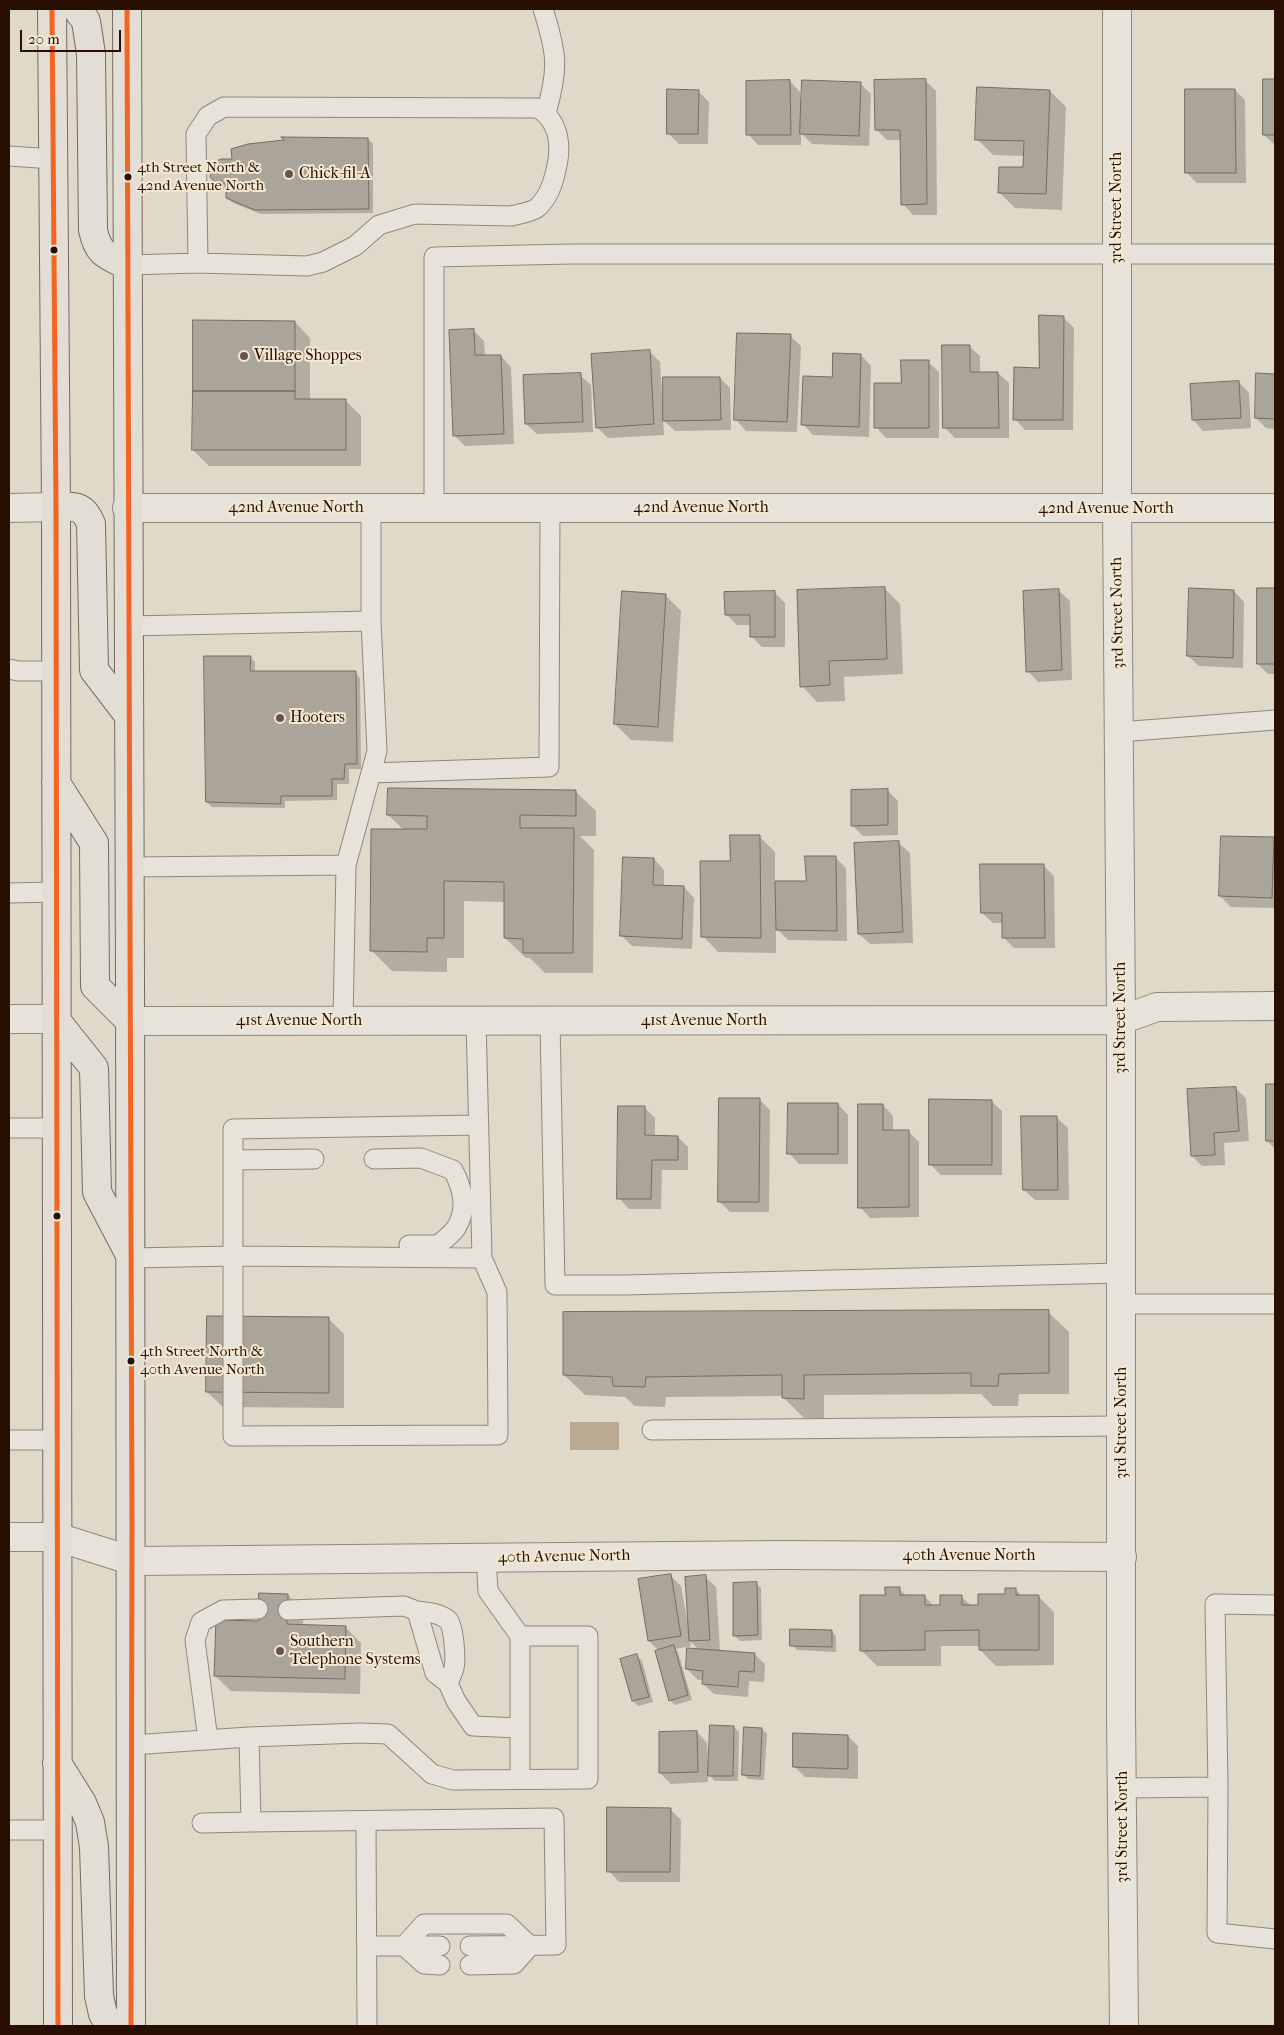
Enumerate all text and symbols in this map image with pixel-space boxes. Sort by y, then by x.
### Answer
scale bar [22,20,124,52]
text: 20 m [28,30,60,48]
street label: 3rd Street North [1107,152,1127,264]
place label: 4th Street North & 42nd Avenue North [137,159,264,194]
place label: Chick-fil-A [299,164,371,184]
marker: Chick-fil-A [283,168,295,180]
marker: 4th Street North & 42nd Avenue North [123,172,133,182]
unlabelled marker [49,245,59,255]
place label: Village Shoppes [254,346,362,366]
marker: Village Shoppes [238,350,250,362]
street label: 42nd Avenue North [228,498,364,518]
street label: 42nd Avenue North [633,498,769,518]
street label: 42nd Avenue North [1038,499,1174,519]
street label: 3rd Street North [1107,557,1129,669]
place label: Hooters [290,708,345,728]
marker: Hooters [274,712,286,724]
street label: 3rd Street North [1111,962,1131,1074]
street label: 41st Avenue North [236,1011,362,1031]
street label: 41st Avenue North [641,1011,767,1031]
unlabelled marker [52,1211,62,1221]
place label: 4th Street North & 40th Avenue North [140,1343,265,1378]
marker: 4th Street North & 40th Avenue North [126,1356,136,1366]
street label: 3rd Street North [1112,1367,1132,1479]
street label: 40th Avenue North [497,1546,631,1568]
street label: 40th Avenue North [903,1546,1035,1566]
place label: Southern Telephone Systems [290,1632,421,1670]
marker: Southern Telephone Systems [274,1645,286,1657]
street label: 3rd Street North [1113,1771,1133,1883]

